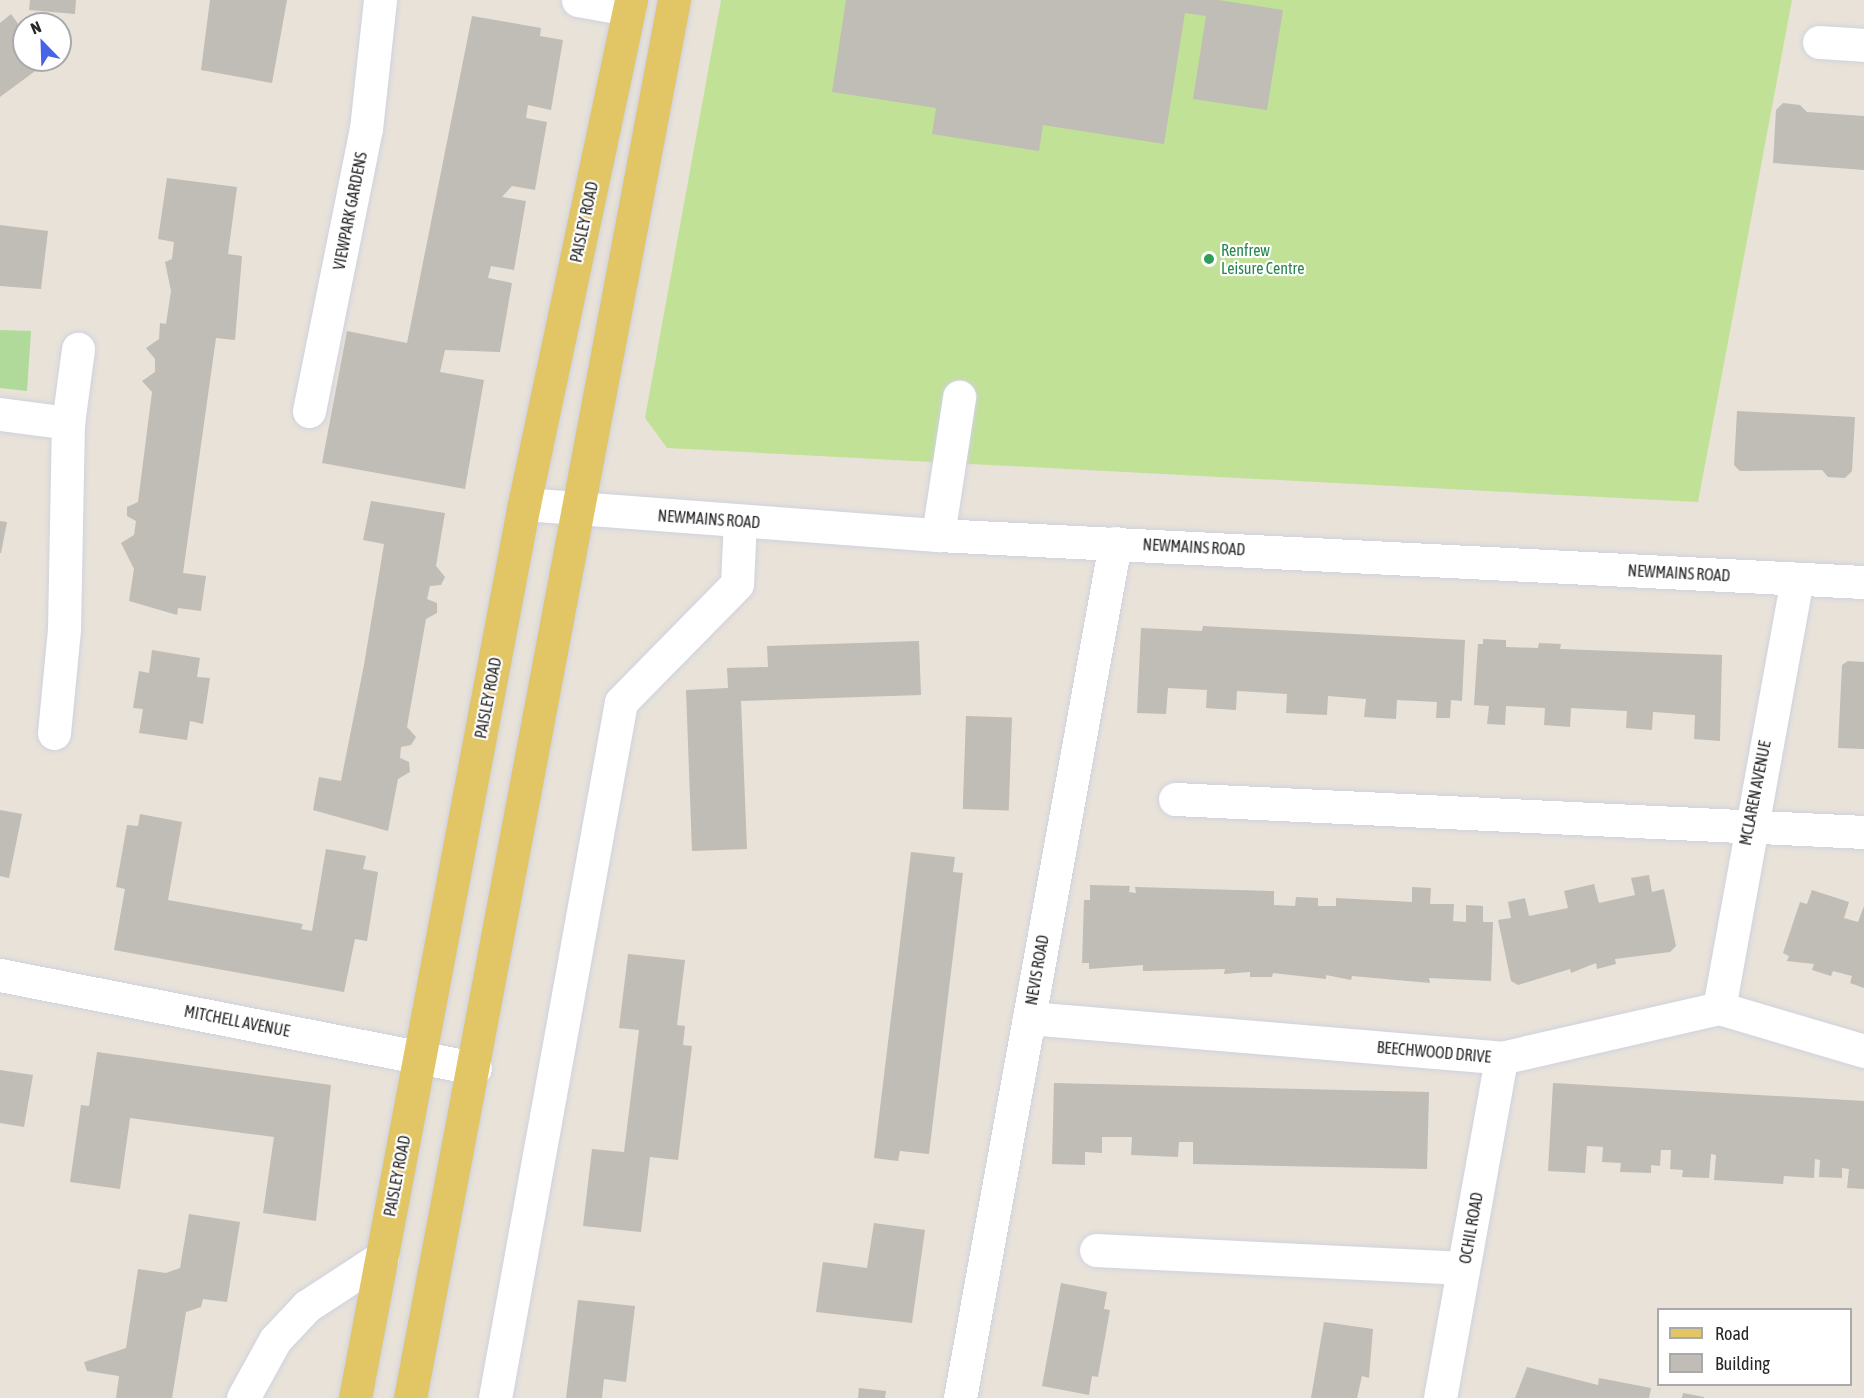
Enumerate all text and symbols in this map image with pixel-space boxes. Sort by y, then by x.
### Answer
north arrow [12,12,72,72]
text: N [28,17,44,37]
street label: VIEWPARK GARDENS [329,150,371,272]
street label: PAISLEY ROAD [566,180,602,264]
place label: Renfrew Leisure Centre [1221,240,1305,278]
marker: Renfrew Leisure Centre [1202,252,1216,266]
street label: NEWMAINS ROAD [657,506,761,532]
street label: NEWMAINS ROAD [1142,535,1246,559]
street label: NEWMAINS ROAD [1627,561,1731,585]
street label: PAISLEY ROAD [471,656,505,740]
street label: MCLAREN AVENUE [1735,739,1775,847]
street label: NEVIS ROAD [1021,933,1053,1007]
street label: MITCHELL AVENUE [183,1001,291,1041]
street label: BEECHWOOD DRIVE [1376,1037,1492,1067]
street label: PAISLEY ROAD [380,1134,414,1218]
street label: OCHIL ROAD [1455,1191,1487,1265]
legend [1657,1308,1852,1386]
text: Road [1715,1323,1749,1344]
text: Building [1715,1353,1770,1374]

